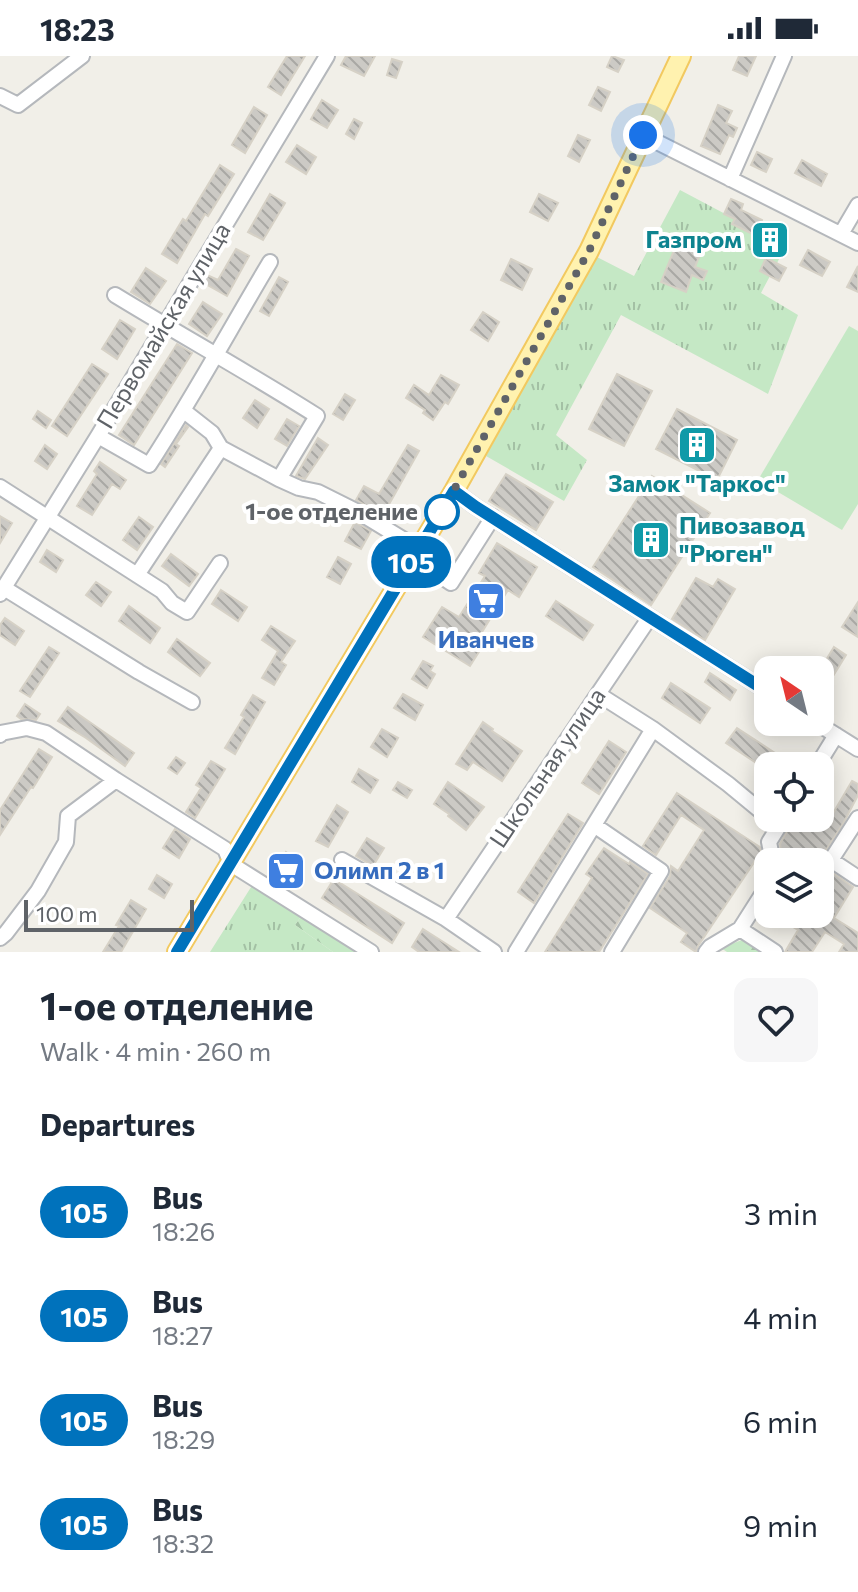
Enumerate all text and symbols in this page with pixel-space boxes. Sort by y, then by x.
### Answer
text: 18:23 [40,10,115,47]
your location [623,115,663,155]
street label: Первомайская улица [90,217,236,433]
building icon: Газпром [749,219,791,261]
place label: Газпром [646,224,742,253]
building icon: Замок "Таркос" [676,424,718,466]
place label: Замок "Таркос" [608,468,786,497]
marker: 1-ое отделение [425,495,459,529]
place label: 1-ое отделение [245,496,418,525]
place label: Пивозавод "Рюген" [679,510,805,567]
building icon: Пивозавод "Рюген" [630,519,672,561]
line badge: 105 [365,536,457,588]
text: 105 [387,545,435,579]
supermarket icon: Иванчев [465,580,507,622]
place label: Иванчев [438,624,534,653]
north arrow [754,656,834,736]
map controls [754,656,834,928]
street label: Школьная улица [483,682,611,853]
button: locate [754,752,834,832]
button: layers [754,848,834,928]
supermarket icon: Олимп 2 в 1 [265,850,307,892]
place label: Олимп 2 в 1 [314,855,445,884]
scale bar [24,896,194,932]
text: 100 m [36,900,98,927]
button: heart [734,978,818,1062]
text: 1-ое отделение [40,981,314,1028]
text: Walk · 4 min · 260 m [40,1035,271,1066]
text: Departures [40,1105,195,1142]
text: Bus [152,1178,203,1215]
text: 3 min [744,1194,818,1231]
text: 105 [60,1195,108,1229]
text: 18:26 [152,1215,215,1246]
text: Bus [152,1282,203,1319]
text: 4 min [743,1298,818,1335]
text: 105 [60,1299,108,1333]
text: 18:27 [152,1319,213,1350]
text: Bus [152,1386,203,1423]
text: 6 min [743,1402,818,1439]
text: 105 [60,1403,108,1437]
text: 18:29 [152,1423,215,1454]
text: Bus [152,1490,203,1527]
text: 9 min [743,1506,818,1543]
text: 105 [60,1507,108,1541]
text: 18:32 [152,1527,214,1558]

